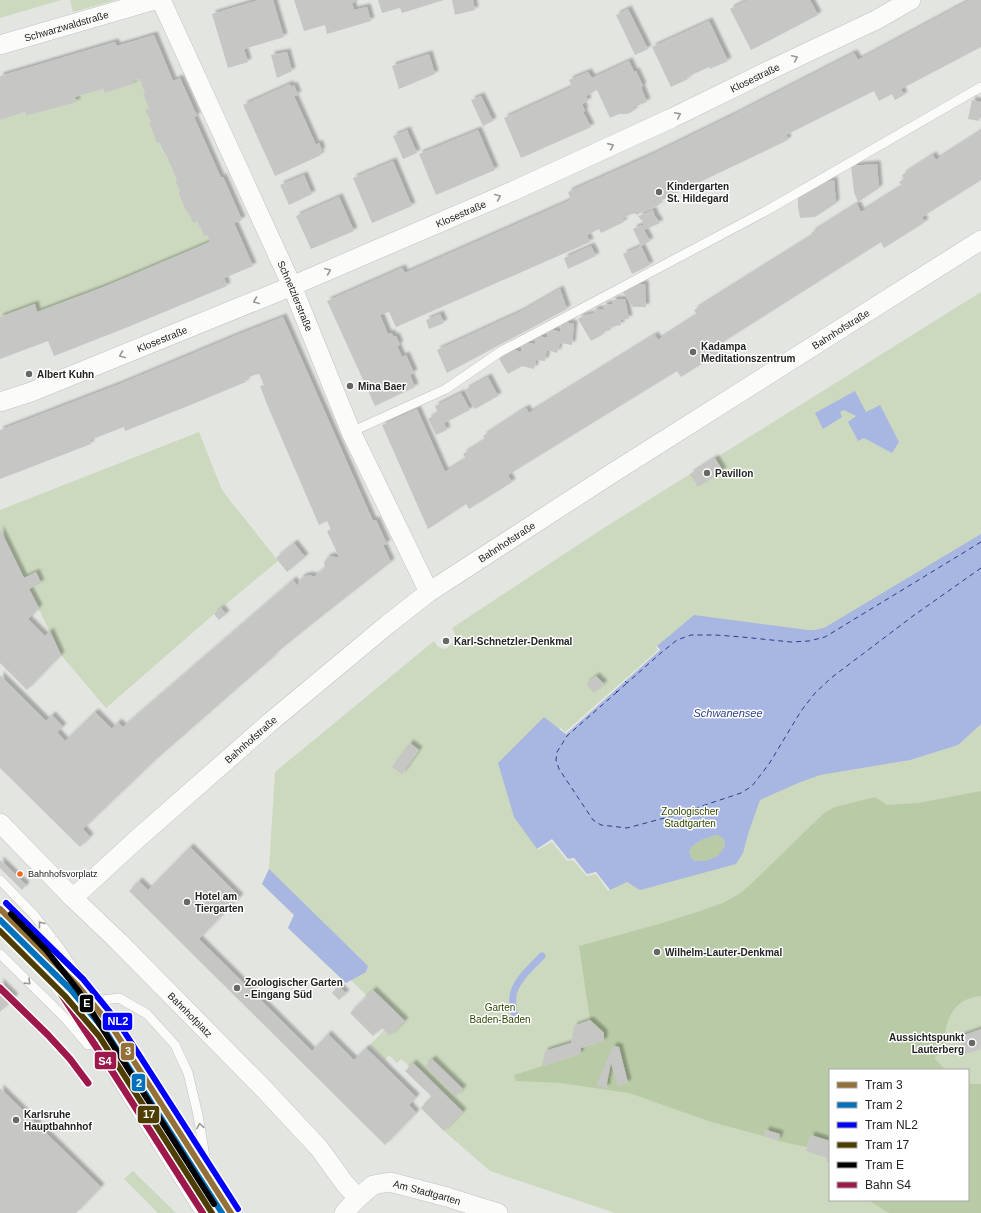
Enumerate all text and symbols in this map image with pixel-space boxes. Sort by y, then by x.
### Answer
street label: Schwarzwaldstraße [23,8,110,43]
one-way arrow [790,55,798,63]
street label: Klosestraße [728,61,782,94]
one-way arrow [674,112,681,120]
one-way arrow [607,143,614,151]
place label: Kindergarten St. Hildegard [667,181,729,204]
marker: Kindergarten St. Hildegard [654,187,664,197]
one-way arrow [494,194,502,202]
street label: Klosestraße [434,198,488,229]
street label: Schnetzlerstraße [276,259,315,333]
one-way arrow [323,268,331,276]
one-way arrow [252,296,260,304]
street label: Bahnhofstraße [810,306,872,351]
street label: Klosestraße [135,323,189,354]
place label: Kadampa Meditationszentrum [701,341,796,364]
marker: Kadampa Meditationszentrum [688,347,698,357]
one-way arrow [119,350,127,358]
marker: Albert Kuhn [24,369,34,379]
place label: Albert Kuhn [37,369,94,380]
marker: Mina Baer [345,381,355,391]
place label: Mina Baer [358,381,406,392]
marker: Pavillon [702,468,712,478]
place label: Pavillon [715,468,753,479]
street label: Bahnhofstraße [476,519,537,564]
marker: Karl-Schnetzler-Denkmal [441,636,451,646]
place label: Karl-Schnetzler-Denkmal [454,636,573,647]
water label: Schwanensee [693,707,763,719]
street label: Bahnhofstraße [222,713,279,765]
park label: Zoologischer Stadtgarten [661,806,719,829]
marker: Bahnhofsvorplatz [15,869,25,879]
place label: Bahnhofsvorplatz [28,869,98,879]
place label: Hotel am Tiergarten [195,891,244,914]
marker: Hotel am Tiergarten [182,897,192,907]
one-way arrow [39,921,46,928]
marker: Wilhelm-Lauter-Denkmal [652,947,662,957]
place label: Wilhelm-Lauter-Denkmal [665,947,782,958]
one-way arrow [23,977,31,985]
place label: Zoologischer Garten - Eingang Süd [245,977,343,1000]
marker: Zoologischer Garten - Eingang Süd [232,983,242,993]
street label: Bahnhofplatz [166,990,215,1039]
line badge: E [79,994,94,1013]
text: E [83,997,91,1009]
park label: Garten Baden-Baden [469,1002,531,1025]
line badge: NL2 [102,1012,133,1031]
text: NL2 [108,1015,128,1027]
place label: Aussichtspunkt Lauterberg [889,1032,965,1055]
marker: Aussichtspunkt Lauterberg [967,1038,977,1048]
line badge: 3 [120,1042,135,1061]
text: 3 [125,1045,131,1057]
line badge: S4 [94,1051,117,1070]
text: S4 [98,1055,113,1067]
legend [829,1069,969,1201]
line badge: 2 [131,1073,146,1092]
text: 2 [136,1077,142,1089]
text: Tram 3 [865,1078,903,1092]
text: Tram 2 [865,1098,903,1112]
line badge: 17 [137,1105,160,1124]
text: 17 [143,1108,155,1120]
place label: Karlsruhe Hauptbahnhof [24,1109,92,1132]
marker: Karlsruhe Hauptbahnhof [11,1115,21,1125]
text: Tram NL2 [865,1118,918,1132]
one-way arrow [197,1123,205,1130]
text: Tram 17 [865,1138,910,1152]
text: Tram E [865,1158,904,1172]
street label: Am Stadtgarten [392,1178,462,1206]
text: Bahn S4 [865,1178,911,1192]

